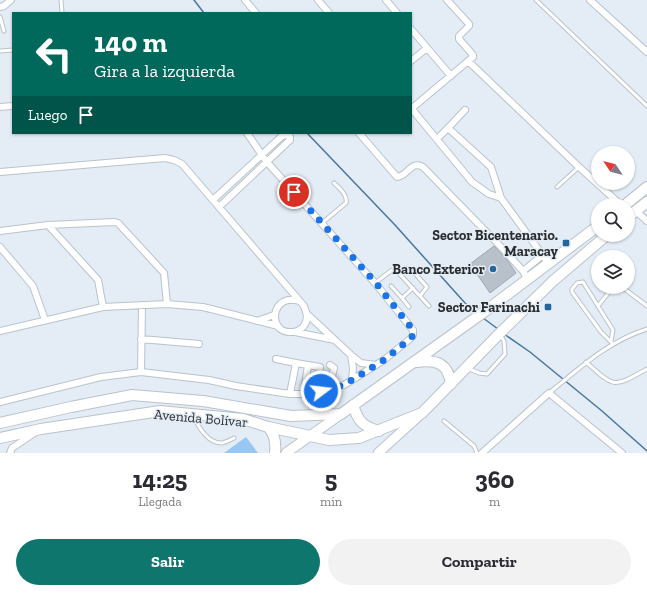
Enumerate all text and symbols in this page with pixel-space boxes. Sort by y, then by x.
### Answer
text: 140 m [94,26,167,59]
icon: left [28,28,80,80]
text: Gira a la izquierda [94,60,235,82]
icon: arrive [75,104,97,126]
text: Luego [28,106,67,124]
north arrow [591,146,635,190]
map controls [591,146,635,294]
pin [277,175,311,209]
icon: arrive [283,181,305,203]
button: search [591,198,635,242]
place label: Sector Bicentenario. Maracay [432,227,559,260]
marker: Sector Bicentenario. Maracay [561,238,571,248]
button: layers [591,250,635,294]
place label: Banco Exterior [392,261,485,278]
marker: Banco Exterior [488,264,498,274]
place label: Sector Farinachi [438,299,540,316]
marker: Sector Farinachi [543,302,553,312]
position arrow [300,370,342,412]
street label: Avenida Bolívar [153,406,249,431]
text: 14:25 [133,465,187,494]
text: 5 [325,465,337,494]
text: 360 [475,465,514,494]
text: Llegada [138,494,182,509]
text: min [320,494,342,509]
text: m [489,494,500,509]
button: Salir [16,539,320,585]
button: Compartir [328,539,631,585]

